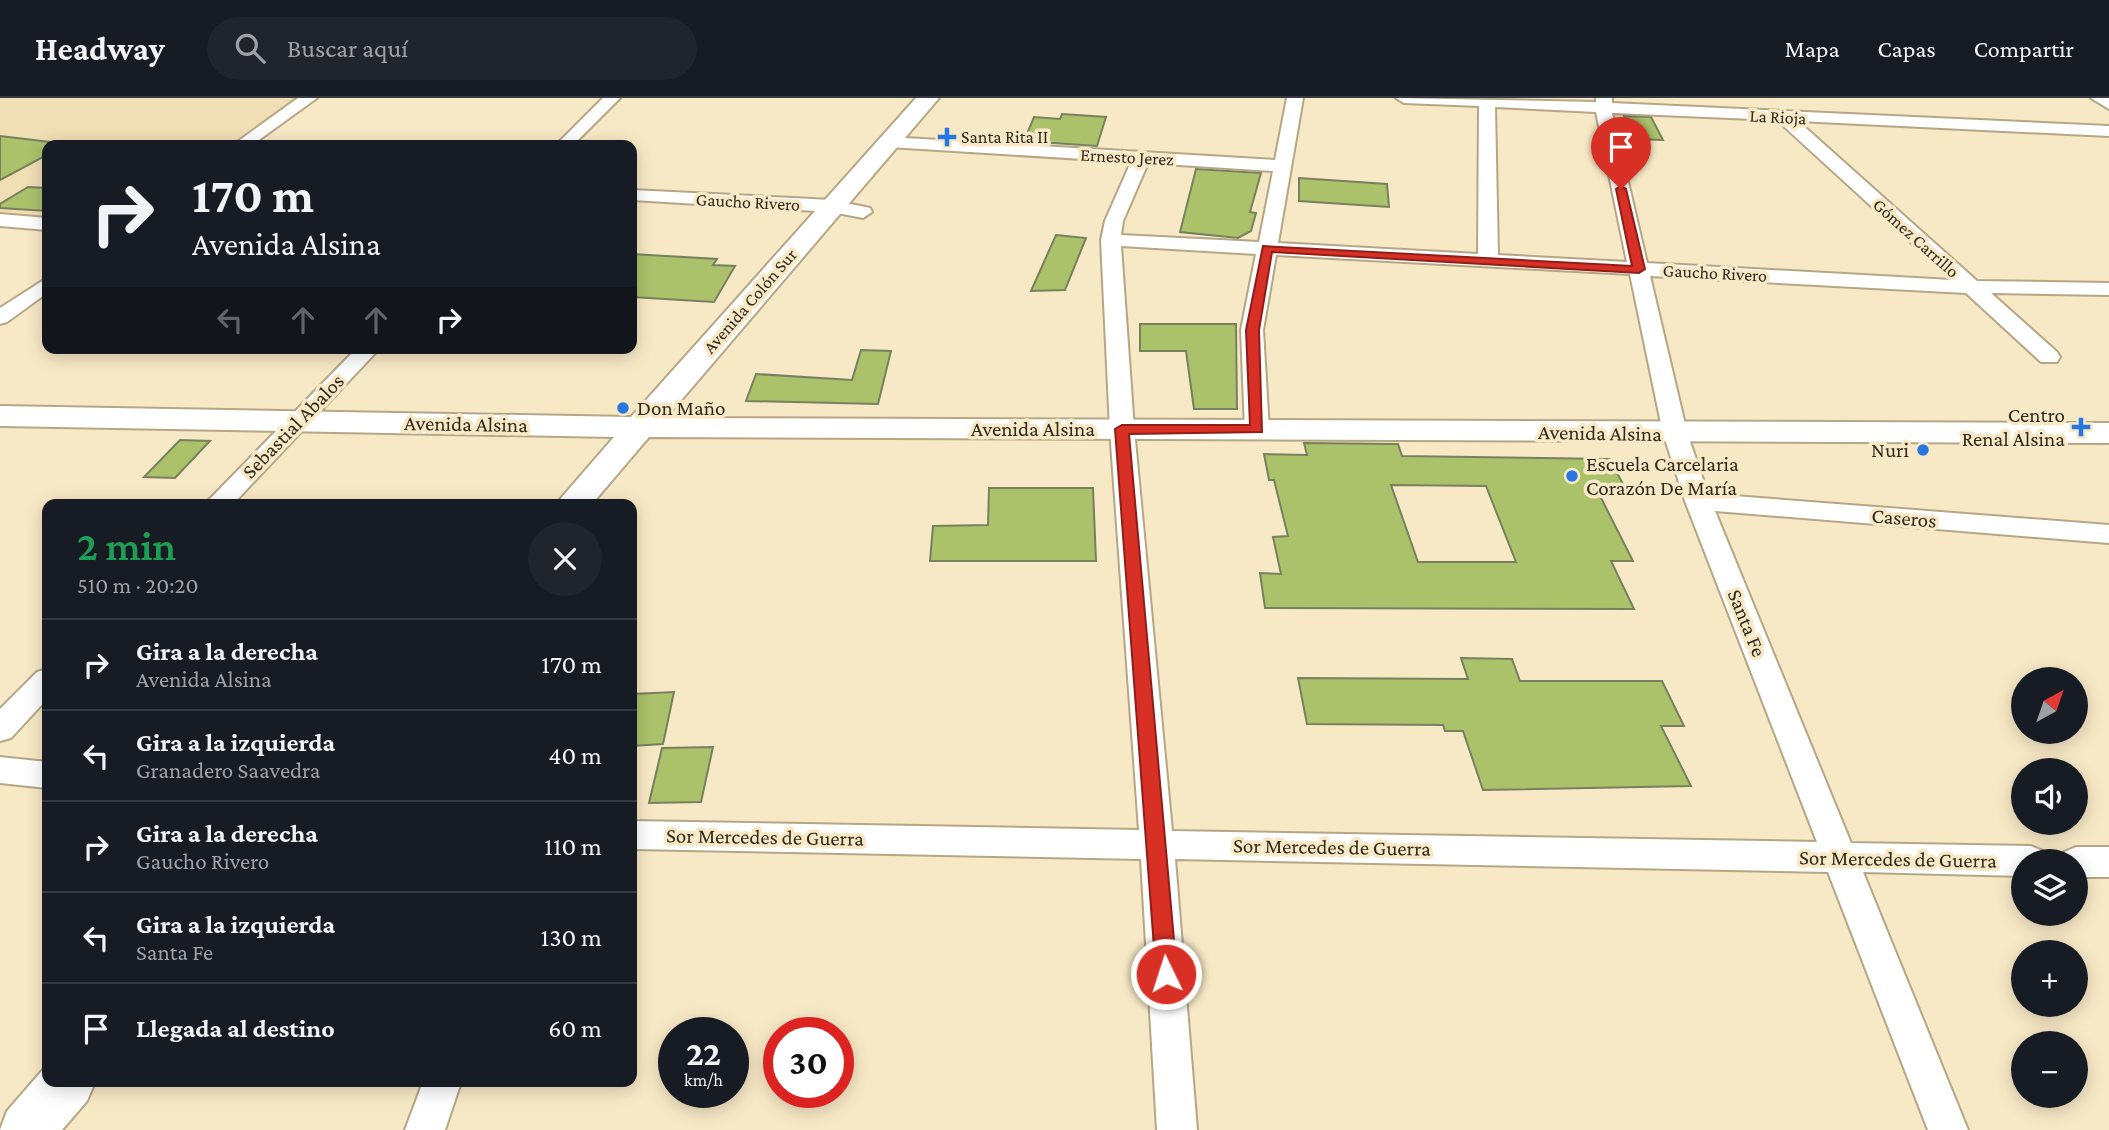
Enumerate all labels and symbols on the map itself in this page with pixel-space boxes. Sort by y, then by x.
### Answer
street label: La Rioja [1749,106,1807,129]
pin [1591,117,1651,189]
place label: Santa Rita II [961,127,1048,147]
marker: Santa Rita II [939,129,955,145]
street label: Ernesto Jerez [1080,145,1175,169]
street label: Gaucho Rivero [695,189,801,215]
street label: Gómez Carrillo [1869,194,1963,282]
street label: Avenida Colón Sur [699,244,801,357]
street label: Gaucho Rivero [1662,260,1768,286]
street label: Sebastial Abalos [237,369,349,483]
place label: Don Maño [637,396,725,420]
marker: Don Maño [615,400,631,416]
place label: Centro Renal Alsina [1962,403,2065,451]
street label: Avenida Alsina [404,411,528,437]
street label: Avenida Alsina [971,417,1095,441]
marker: Centro Renal Alsina [2071,417,2091,437]
street label: Avenida Alsina [1538,420,1662,446]
place label: Nuri [1871,438,1909,462]
marker: Nuri [1915,442,1931,458]
place label: Escuela Carcelaria Corazón De María [1586,452,1739,500]
marker: Escuela Carcelaria Corazón De María [1564,468,1580,484]
street label: Caseros [1870,503,1938,533]
street label: Santa Fe [1723,586,1771,660]
north arrow [2011,667,2088,744]
street label: Sor Mercedes de Guerra [666,823,864,851]
street label: Sor Mercedes de Guerra [1233,833,1431,861]
street label: Sor Mercedes de Guerra [1799,845,1997,873]
position arrow [1129,937,1203,1011]
speed limit sign: 30 [763,1017,854,1108]

